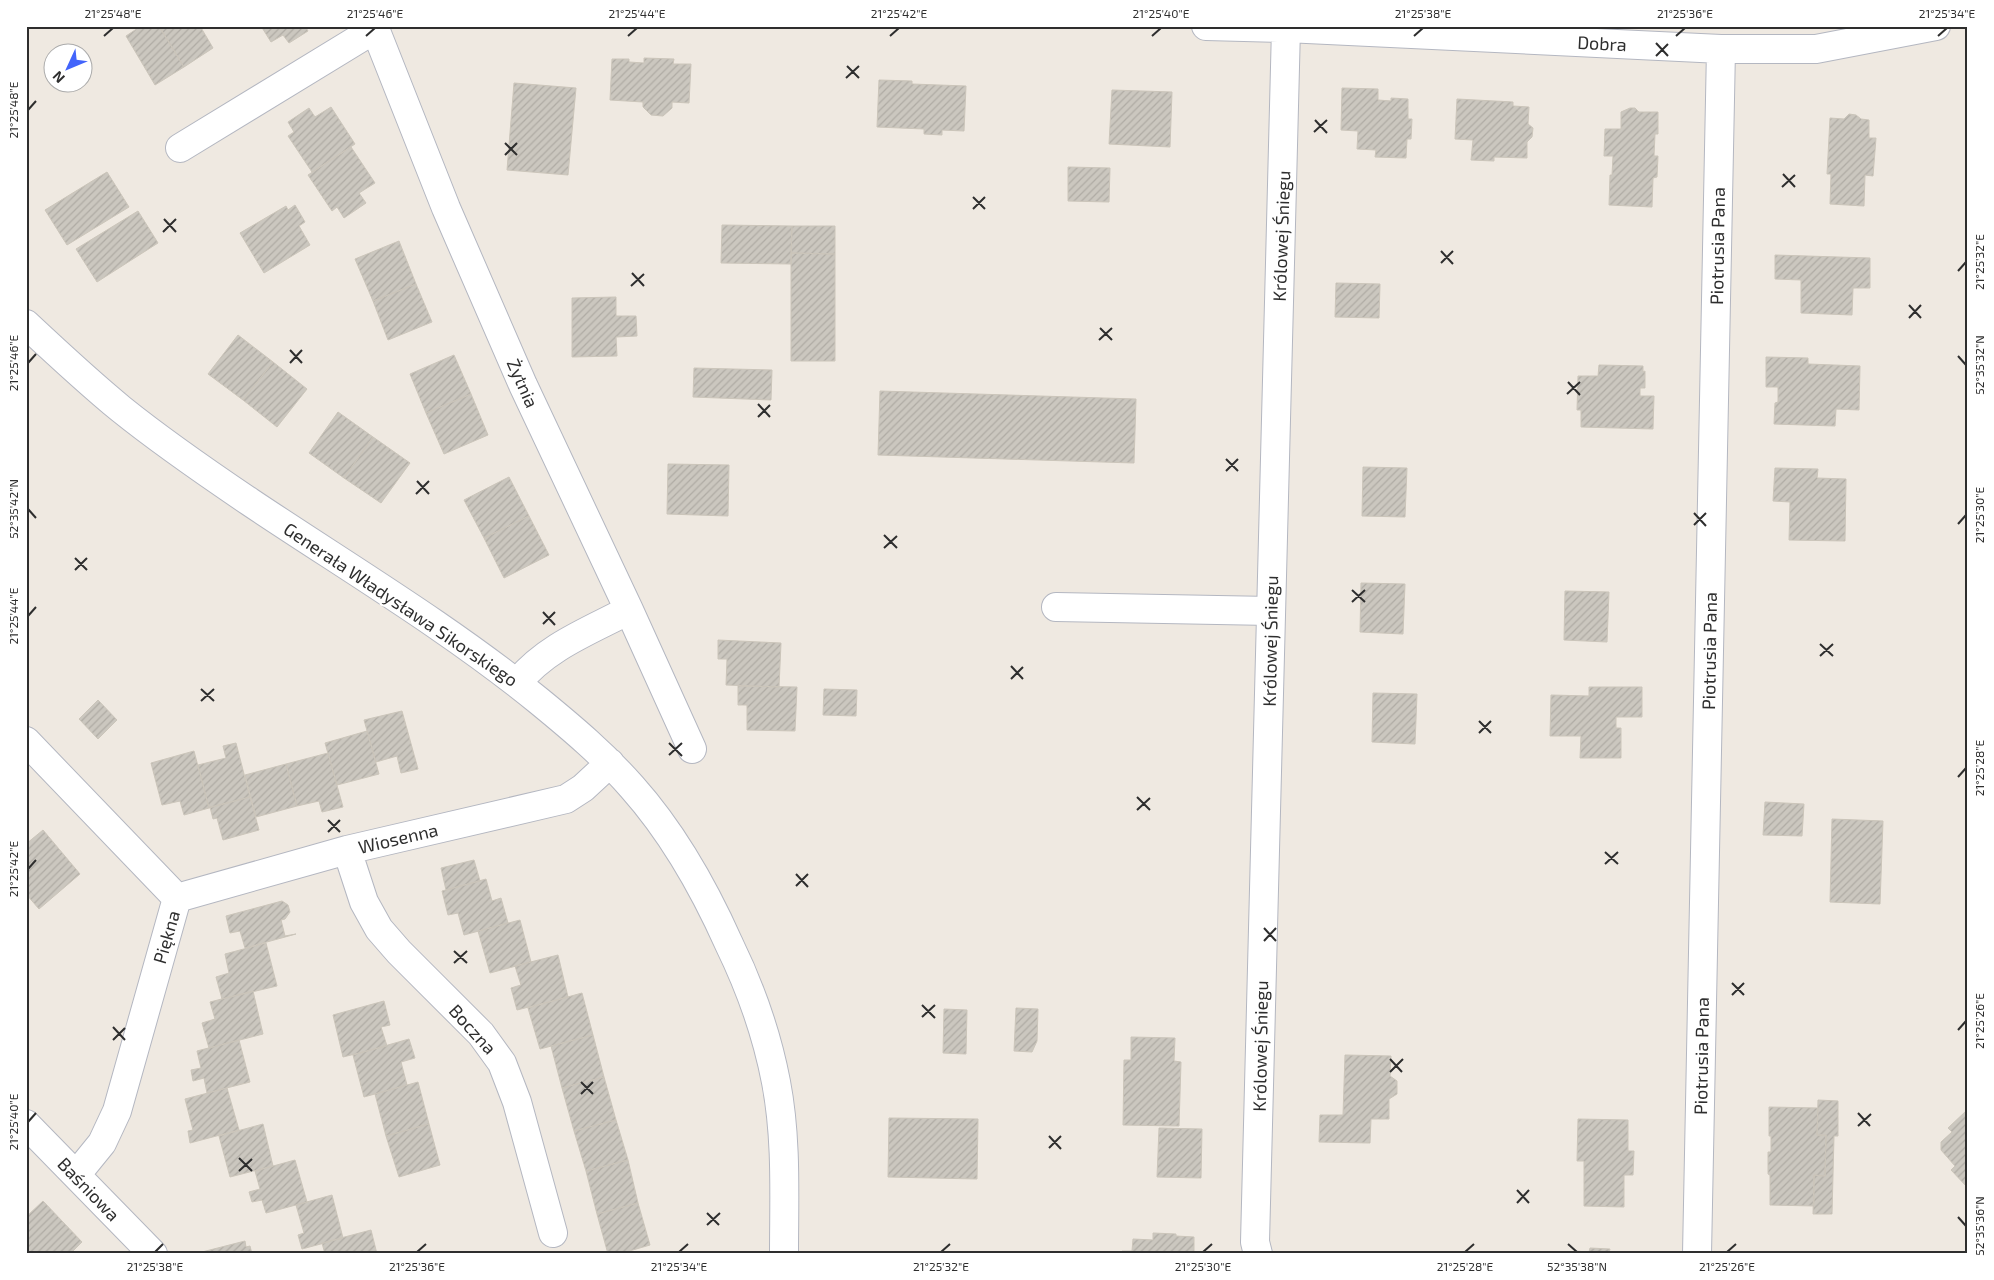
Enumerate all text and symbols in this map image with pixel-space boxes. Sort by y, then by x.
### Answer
text: 21°25'48"E [85,6,142,20]
text: 21°25'46"E [347,6,404,20]
text: 21°25'44"E [609,6,666,20]
text: 21°25'42"E [871,6,927,20]
text: 21°25'40"E [1133,6,1190,20]
text: 21°25'38"E [1395,6,1452,20]
text: 21°25'36"E [1657,6,1713,20]
text: 21°25'34"E [1919,6,1976,20]
street label: Dobra [1577,31,1627,55]
north arrow [42,42,92,92]
text: N [49,68,68,87]
text: 21°25'48"E [6,81,20,138]
street label: Królowej Śniegu [1268,170,1294,302]
street label: Piotrusia Pana [1705,187,1729,305]
text: 21°25'32"E [1972,234,1986,290]
text: 21°25'46"E [6,334,20,391]
text: 52°35'32"N [1972,335,1986,395]
street label: Żytnia [503,355,543,411]
text: 52°35'42"N [6,479,20,539]
text: 21°25'30"E [1972,487,1986,543]
street label: Generała Władysława Sikorskiego [280,517,522,691]
street label: Królowej Śniegu [1258,575,1282,707]
text: 21°25'44"E [6,587,20,645]
street label: Piotrusia Pana [1697,592,1721,710]
text: 21°25'28"E [1972,739,1986,796]
street label: Wiosenna [356,818,440,858]
text: 21°25'42"E [6,841,20,897]
street label: Piękna [148,908,184,966]
street label: Królowej Śniegu [1248,980,1272,1112]
text: 21°25'26"E [1972,993,1986,1049]
street label: Piotrusia Pana [1689,997,1713,1115]
street label: Boczna [445,999,501,1059]
text: 21°25'40"E [6,1093,20,1150]
street label: Baśniowa [53,1153,125,1225]
text: 52°35'36"N [1972,1196,1986,1256]
text: 21°25'38"E [127,1259,184,1273]
text: 21°25'36"E [389,1259,445,1273]
text: 21°25'34"E [651,1259,708,1273]
text: 21°25'32"E [913,1259,969,1273]
text: 21°25'30"E [1175,1259,1231,1273]
text: 21°25'28"E [1437,1259,1494,1273]
text: 52°35'38"N [1547,1259,1607,1273]
text: 21°25'26"E [1699,1259,1755,1273]

